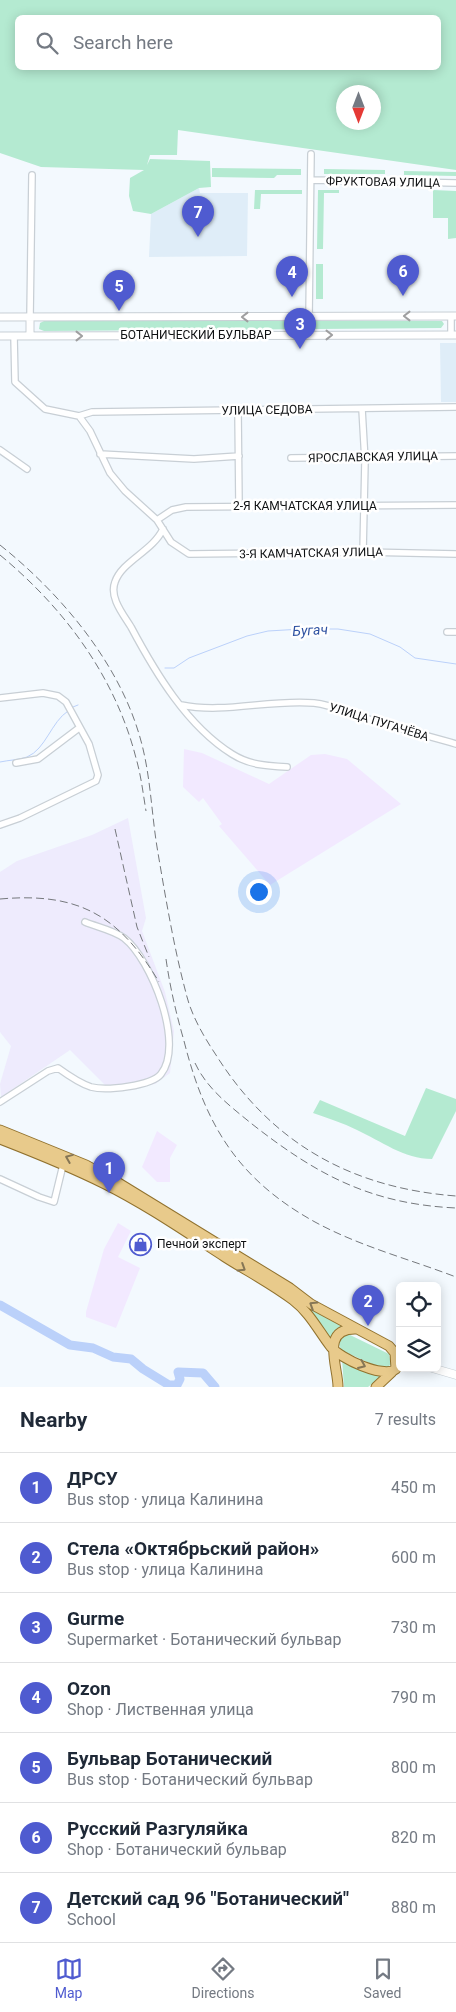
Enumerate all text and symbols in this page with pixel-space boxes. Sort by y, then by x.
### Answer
search box [15,15,441,70]
icon: search [33,29,61,57]
text: Search here [73,31,173,54]
north arrow [336,85,381,130]
street label: ФРУКТОВАЯ УЛИЦА [326,174,440,190]
pin: 7 [182,196,214,237]
pin: 6 [387,255,419,296]
pin: 4 [276,256,308,297]
pin: 5 [103,270,135,311]
pin: 3 [284,308,316,349]
one-way arrow [403,311,411,322]
one-way arrow [241,312,248,322]
street label: БОТАНИЧЕСКИЙ БУЛЬВАР [120,327,272,342]
one-way arrow [325,330,333,340]
one-way arrow [75,331,83,341]
street label: УЛИЦА СЕДОВА [221,402,313,418]
street label: ЯРОСЛАВСКАЯ УЛИЦА [308,449,438,465]
street label: 2-Я КАМЧАТСКАЯ УЛИЦА [233,499,377,513]
street label: 3-Я КАМЧАТСКАЯ УЛИЦА [239,545,383,561]
water label: Бугач [292,621,328,639]
street label: УЛИЦА ПУГАЧЁВА [327,699,431,744]
your location [246,879,272,905]
pin: 1 [93,1152,125,1193]
one-way arrow [65,1154,74,1164]
shop icon: Печной эксперт [129,1232,153,1256]
place label: Печной эксперт [157,1237,247,1251]
one-way arrow [236,1261,245,1271]
map controls [396,1282,441,1372]
button: locate [396,1282,441,1327]
pin: 2 [352,1285,384,1326]
one-way arrow [310,1301,319,1311]
button: layers [396,1327,441,1372]
one-way arrow [357,1359,366,1370]
text: Nearby [20,1408,87,1432]
text: 7 results [375,1410,436,1429]
text: ДРСУ [67,1467,118,1490]
text: 1 [31,1478,41,1497]
text: 450 m [391,1478,436,1497]
text: Bus stop · улица Калинина [67,1490,263,1509]
text: Стела «Октябрьский район» [67,1537,319,1560]
text: 2 [31,1548,41,1567]
text: 600 m [391,1548,436,1567]
text: Bus stop · улица Калинина [67,1560,263,1579]
text: Gurme [67,1607,124,1630]
text: 3 [31,1618,41,1637]
text: 730 m [391,1618,436,1637]
text: Supermarket · Ботанический бульвар [67,1630,341,1649]
text: Ozon [67,1677,111,1700]
text: 4 [31,1688,41,1707]
text: 790 m [391,1688,436,1707]
text: Shop · Лиственная улица [67,1700,254,1719]
text: Бульвар Ботанический [67,1747,272,1770]
text: 5 [31,1758,41,1777]
text: 800 m [391,1758,436,1777]
text: Bus stop · Ботанический бульвар [67,1770,313,1789]
text: Русский Разгуляйка [67,1817,248,1840]
text: 6 [31,1828,41,1847]
text: 820 m [391,1828,436,1847]
text: Shop · Ботанический бульвар [67,1840,287,1859]
text: Детский сад 96 "Ботанический" [67,1887,349,1910]
text: 7 [31,1898,41,1917]
text: 880 m [391,1898,436,1917]
text: School [67,1910,116,1929]
tab: Map [55,1955,83,2001]
tab: Directions [192,1955,255,2001]
tab: Saved [364,1955,401,2001]

